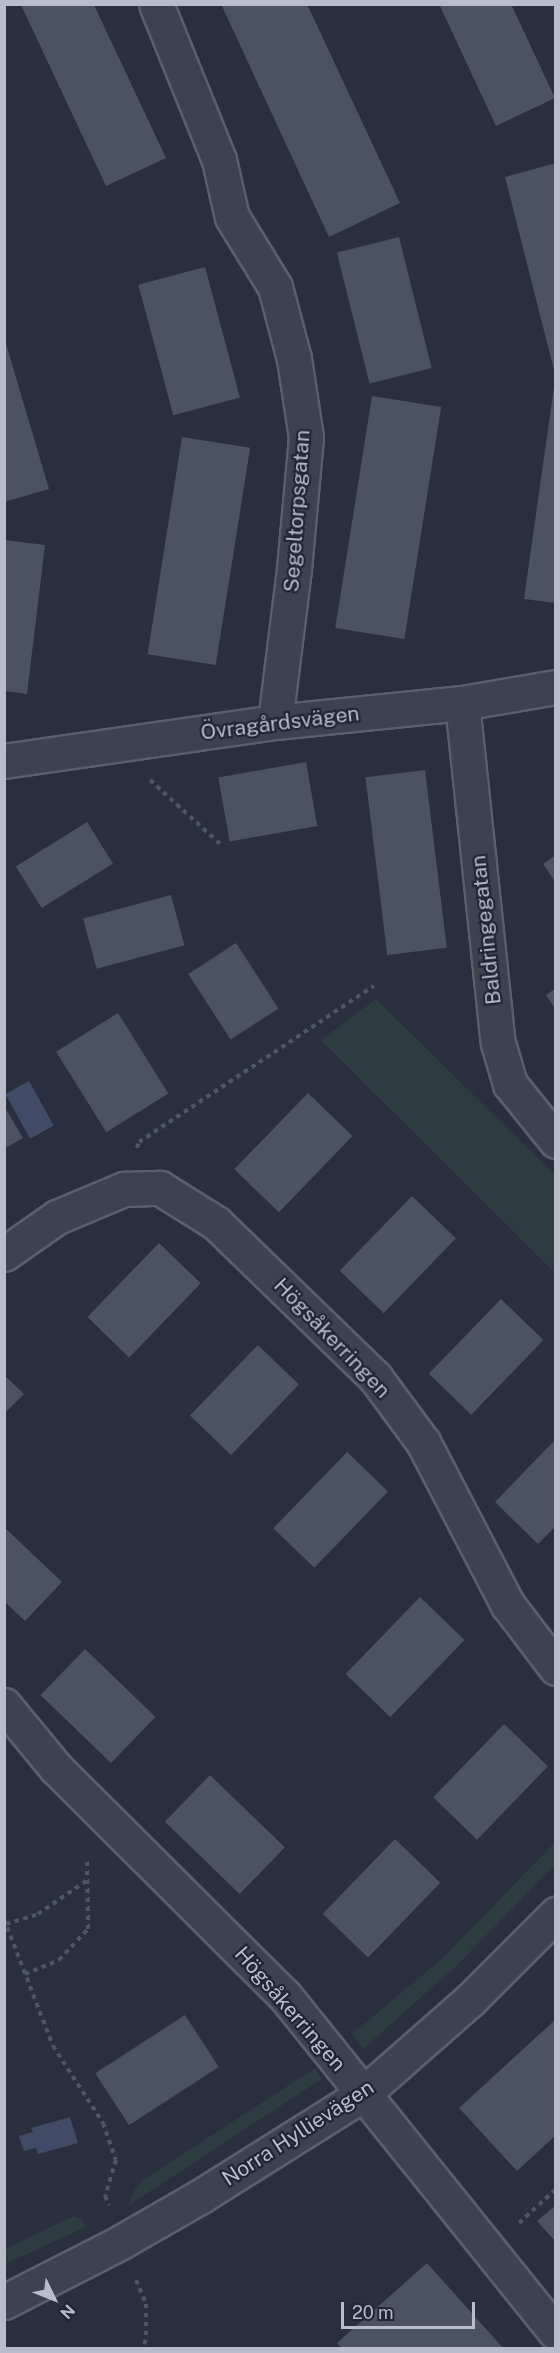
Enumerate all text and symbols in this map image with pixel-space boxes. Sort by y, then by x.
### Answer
street label: Segeltorpsgatan [279,429,315,593]
street label: Övragårdsvägen [199,701,361,745]
street label: Baldringegatan [466,854,506,1006]
street label: Högsåkerringen [269,1273,395,1403]
street label: Högsåkerringen [229,1942,351,2076]
street label: Norra Hyllievägen [218,2075,378,2191]
north arrow [24,2269,84,2329]
scale bar [344,2290,478,2328]
text: N [56,2301,79,2323]
text: 20 m [352,2302,394,2323]

